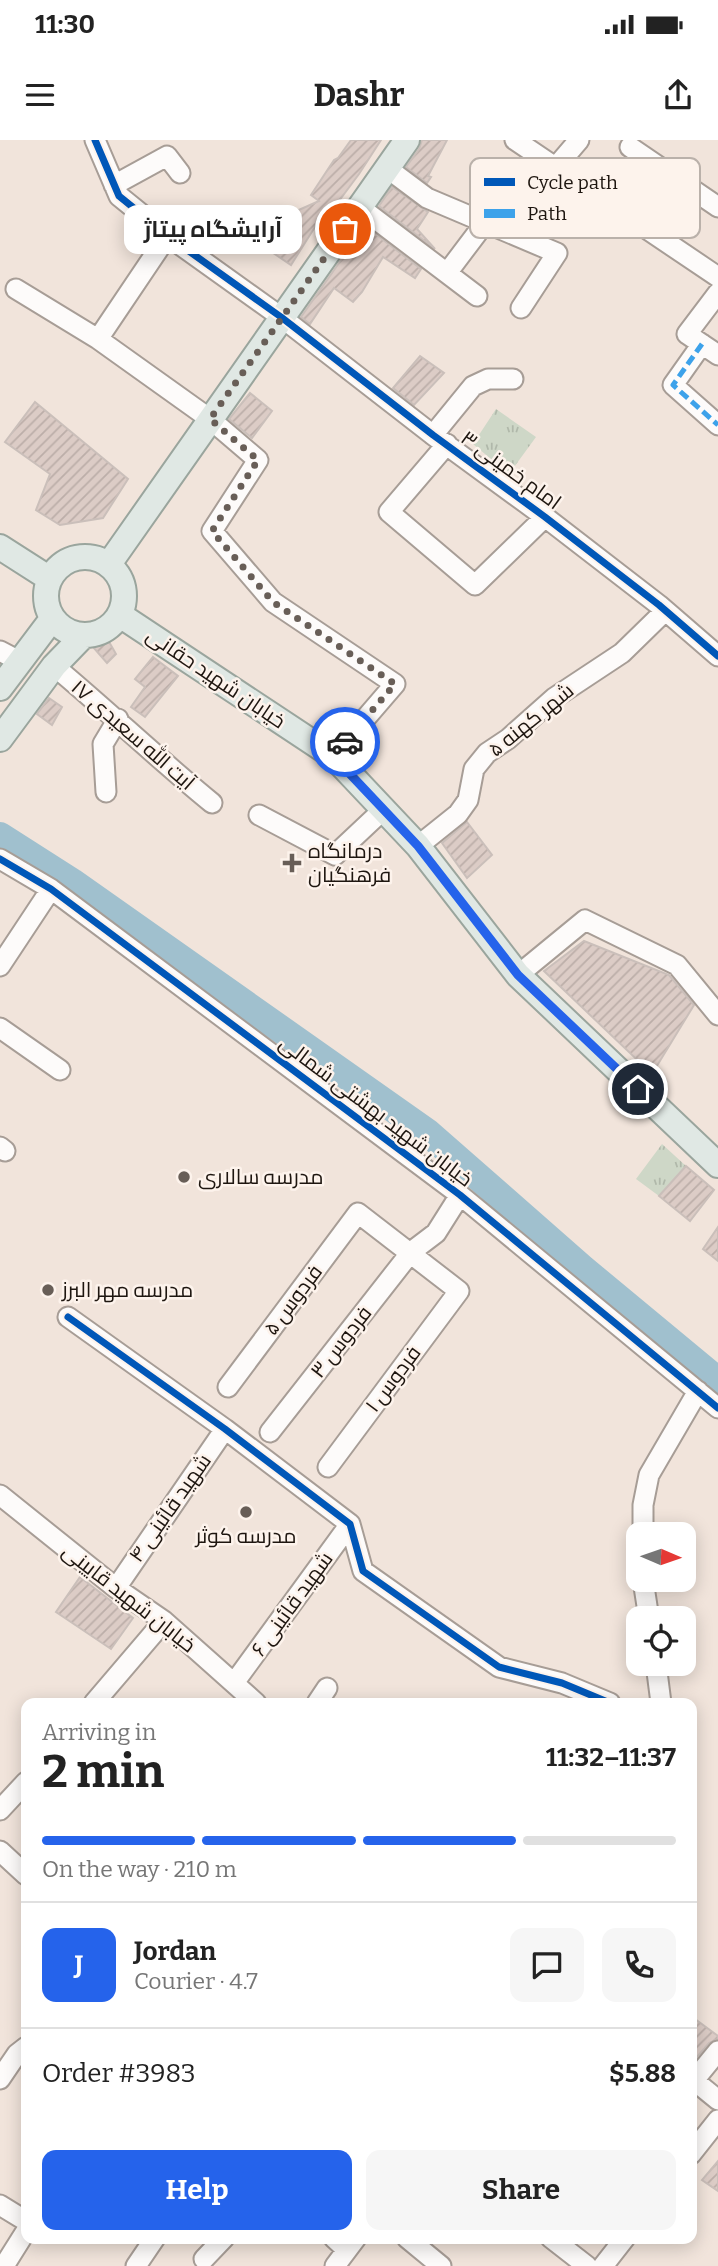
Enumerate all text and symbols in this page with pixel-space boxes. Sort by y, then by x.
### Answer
text: 11:30 [35,9,95,40]
icon: menu [21,76,59,114]
text: Dashr [313,76,405,114]
icon: share [659,76,697,114]
legend [470,158,700,238]
text: Cycle path [527,171,618,194]
pin [315,199,375,259]
text: Path [527,202,567,225]
callout: آرایشگاه پیتاژ [124,204,303,254]
icon: bag [326,210,364,248]
text: آرایشگاه پیتاژ [144,215,282,243]
street label: امام خمینی ۳ [455,425,566,516]
street label: خیابان شهید حقانی [141,622,291,734]
street label: آیت الله سعیدی ۱۷ [66,673,201,796]
street label: شهر کهنه ۵ [483,678,579,762]
courier [310,707,380,777]
icon: car [326,723,364,761]
place label: درمانگاه فرهنگیان [308,838,391,888]
marker: درمانگاه فرهنگیان [282,853,302,873]
street label: خیابان شهید بهشتی شمالی [274,1030,478,1192]
pin [608,1059,668,1119]
icon: home [619,1070,657,1108]
place label: مدرسه سالاری [198,1164,323,1190]
marker: مدرسه سالاری [176,1169,192,1185]
street label: فردوس ۵ [258,1260,328,1340]
place label: مدرسه مهر البرز [61,1277,193,1303]
marker: مدرسه مهر البرز [40,1282,56,1298]
street label: فردوس ۳ [305,1301,377,1383]
street label: فردوس ۱ [360,1341,426,1417]
street label: شهید قائینی ۴ [123,1449,217,1567]
marker: مدرسه کوثر [238,1504,254,1520]
north arrow [626,1522,696,1592]
map controls [626,1522,696,1676]
place label: مدرسه کوثر [194,1523,297,1549]
street label: خیابان شهید قایینی [57,1538,201,1658]
street label: شهید قائینی ۶ [245,1547,339,1661]
button: locate [626,1606,696,1676]
text: Arriving in [42,1718,156,1746]
text: 11:32–11:37 [546,1742,676,1773]
text: 2 min [42,1744,164,1799]
text: On the way · 210 m [42,1855,237,1883]
button: chat [510,1928,584,2002]
button: phone [602,1928,676,2002]
text: Jordan [134,1936,216,1967]
text: J [75,1950,83,1981]
text: Courier · 4.7 [134,1967,258,1995]
text: Order #3983 [42,2058,196,2089]
text: $5.88 [609,2058,676,2089]
button: Help [42,2150,352,2230]
button: Share [366,2150,676,2230]

